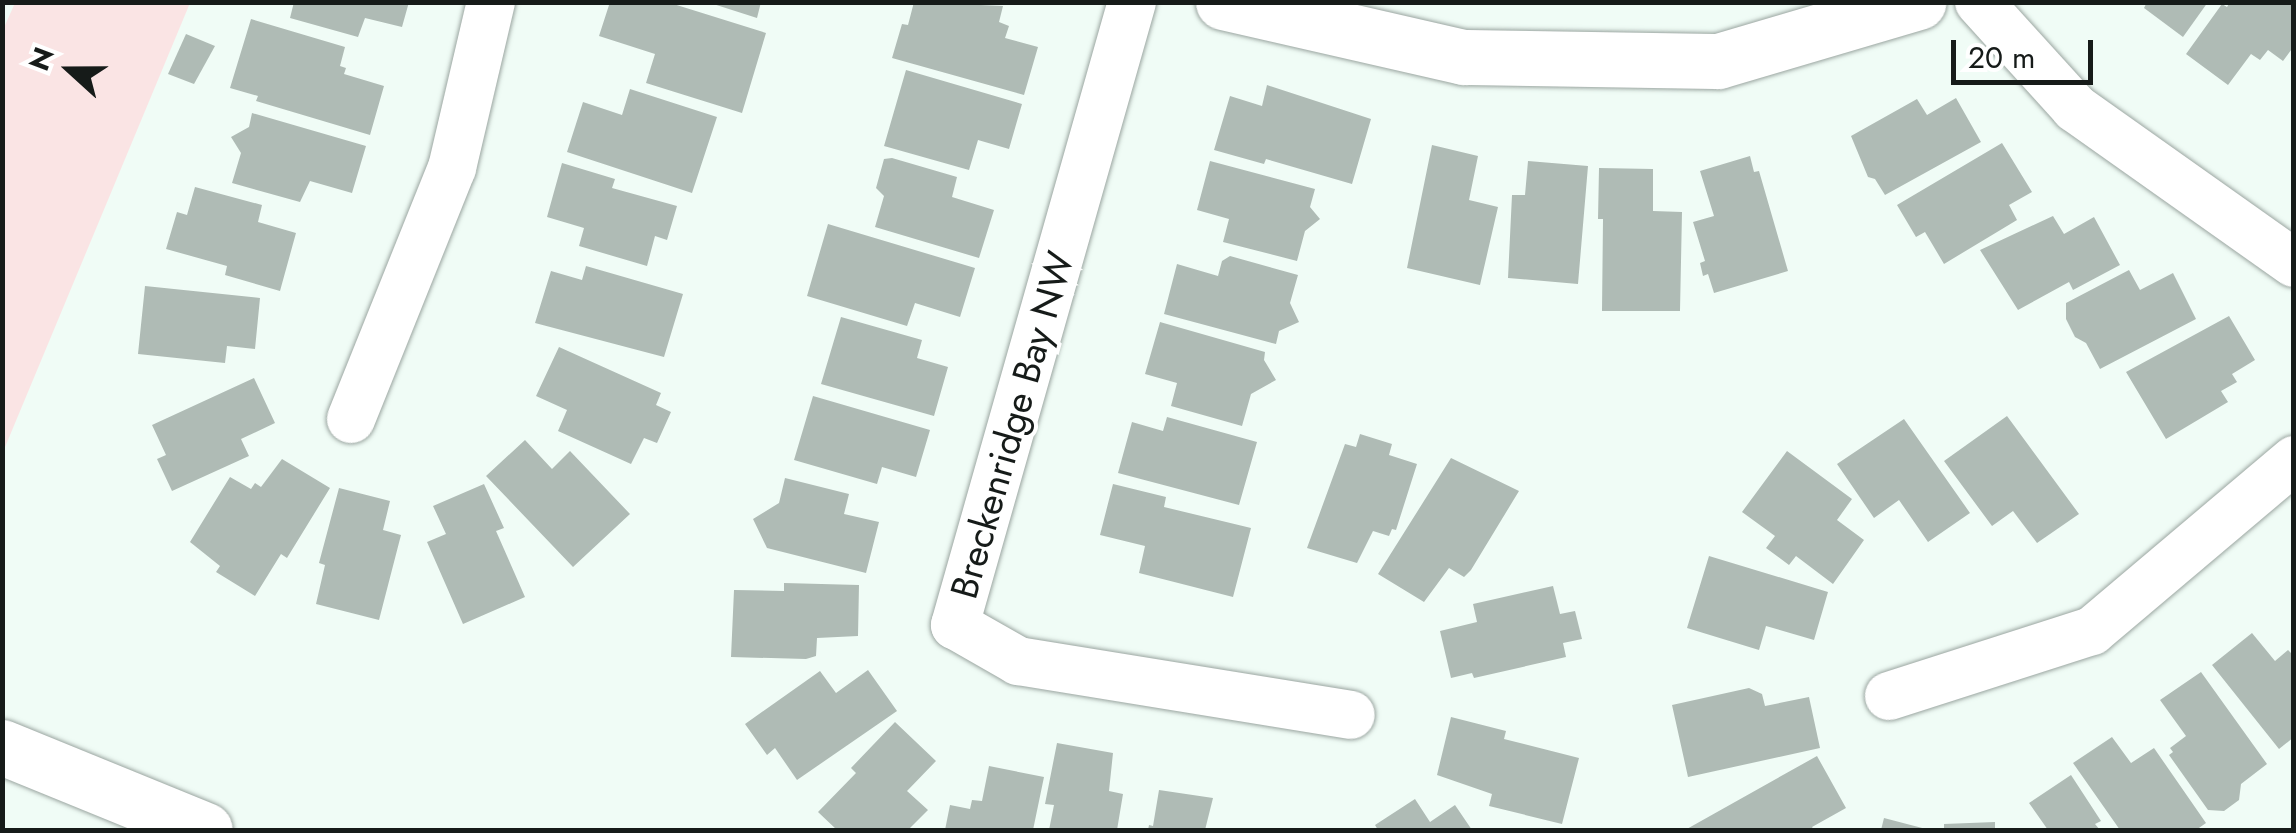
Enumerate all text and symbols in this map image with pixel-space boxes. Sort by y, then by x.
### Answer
north arrow [20,20,120,120]
scale bar [1956,20,2098,82]
text: 20 m [1968,36,2035,79]
text: N [18,41,65,77]
street label: Breckenridge Bay NW [941,246,1083,604]

